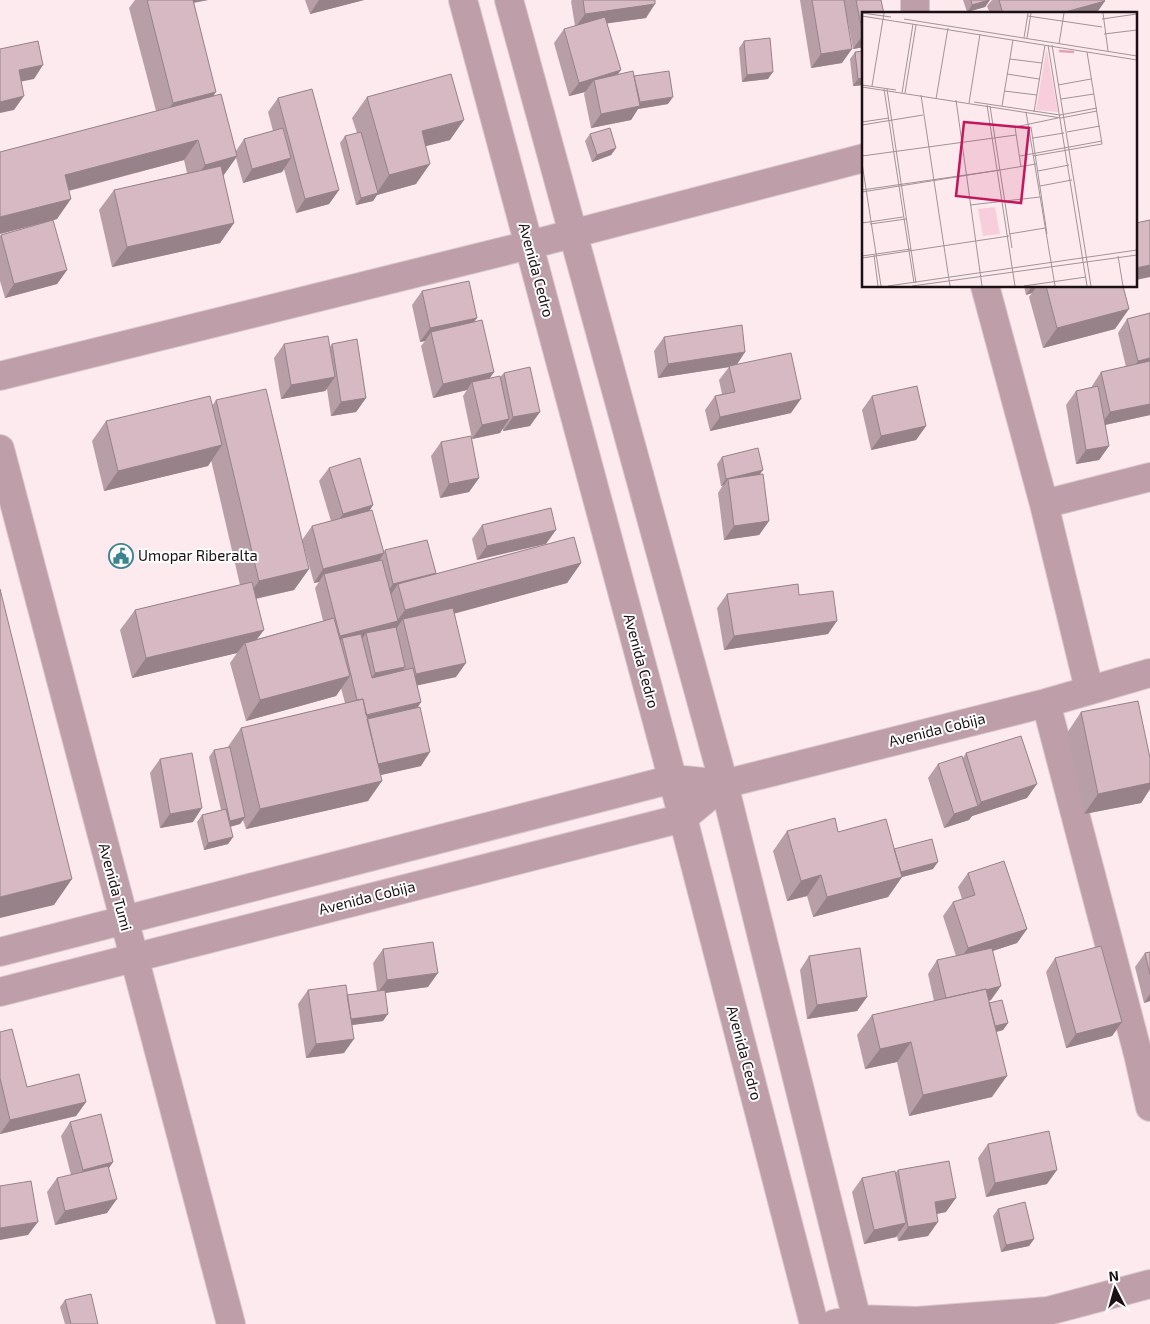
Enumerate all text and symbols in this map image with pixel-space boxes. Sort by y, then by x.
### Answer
inset map [862,12,1138,288]
street label: Avenida Cedro [516,221,558,319]
public building icon: Umopar Riberalta [108,543,134,569]
place label: Umopar Riberalta [138,546,258,564]
street label: Avenida Cedro [621,612,663,710]
street label: Avenida Cobija [887,708,987,751]
street label: Avenida Tumi [96,841,136,933]
street label: Avenida Cobija [317,876,417,919]
street label: Avenida Cedro [724,1004,766,1102]
north arrow [1090,1264,1140,1314]
text: N [1108,1267,1120,1285]

